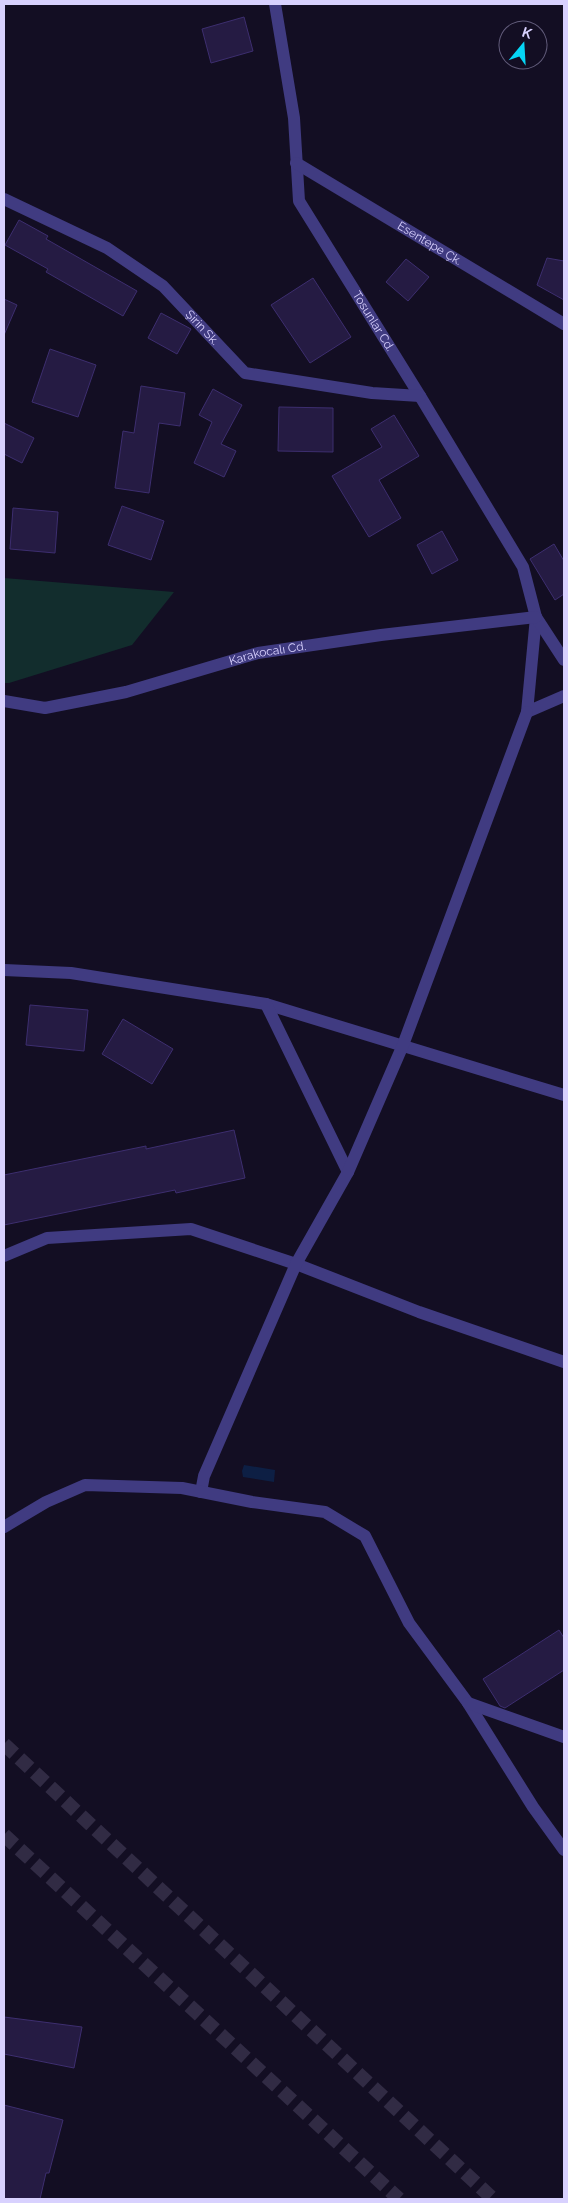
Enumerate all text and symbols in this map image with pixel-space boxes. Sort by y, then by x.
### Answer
north arrow [498,20,548,70]
text: K [520,24,535,42]
street label: Esentepe Çk. [395,219,464,268]
street label: Tosunlar Cd. [350,289,397,354]
street label: Şirin Sk. [183,307,222,348]
street label: Karakocalı Cd. [227,639,307,668]

